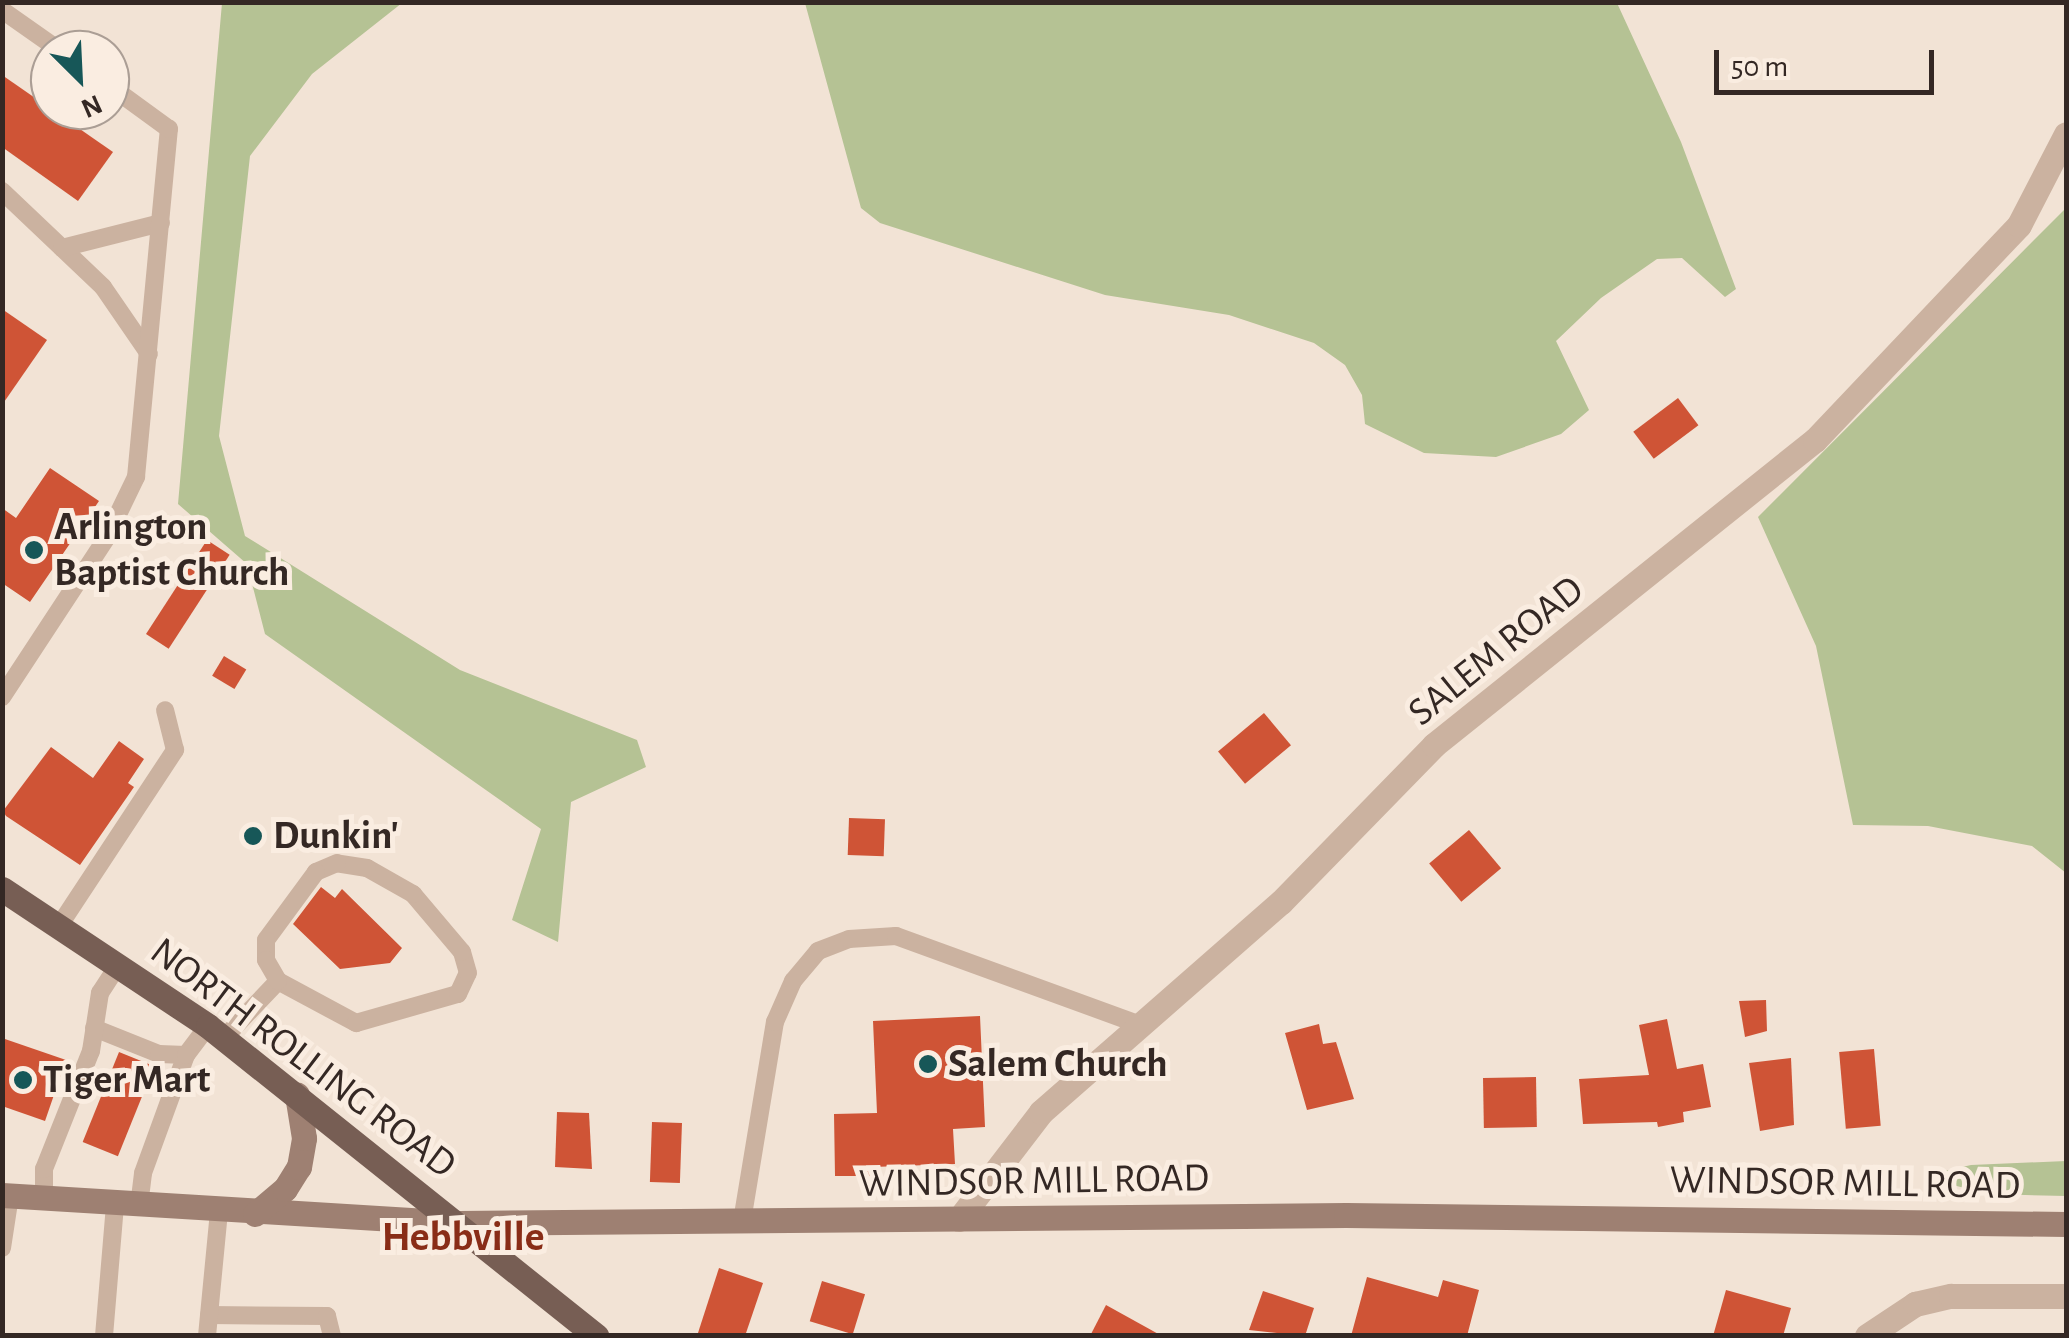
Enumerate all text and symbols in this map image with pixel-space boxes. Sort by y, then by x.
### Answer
north arrow [30,30,130,130]
scale bar [1719,30,1939,92]
text: 50 m [1731,52,1788,82]
text: N [77,89,106,122]
place label: Arlington Baptist Church [54,503,289,597]
marker: Arlington Baptist Church [23,539,45,561]
street label: SALEM ROAD [1399,566,1593,736]
place label: Dunkin' [273,812,399,860]
marker: Dunkin' [242,825,264,847]
street label: NORTH ROLLING ROAD [141,927,465,1189]
place label: Salem Church [948,1040,1168,1088]
marker: Salem Church [917,1053,939,1075]
place label: Tiger Mart [43,1056,210,1104]
marker: Tiger Mart [12,1069,34,1091]
street label: WINDSOR MILL ROAD [858,1154,1210,1208]
street label: WINDSOR MILL ROAD [1669,1156,2021,1210]
district label: Hebbville [381,1212,545,1262]

